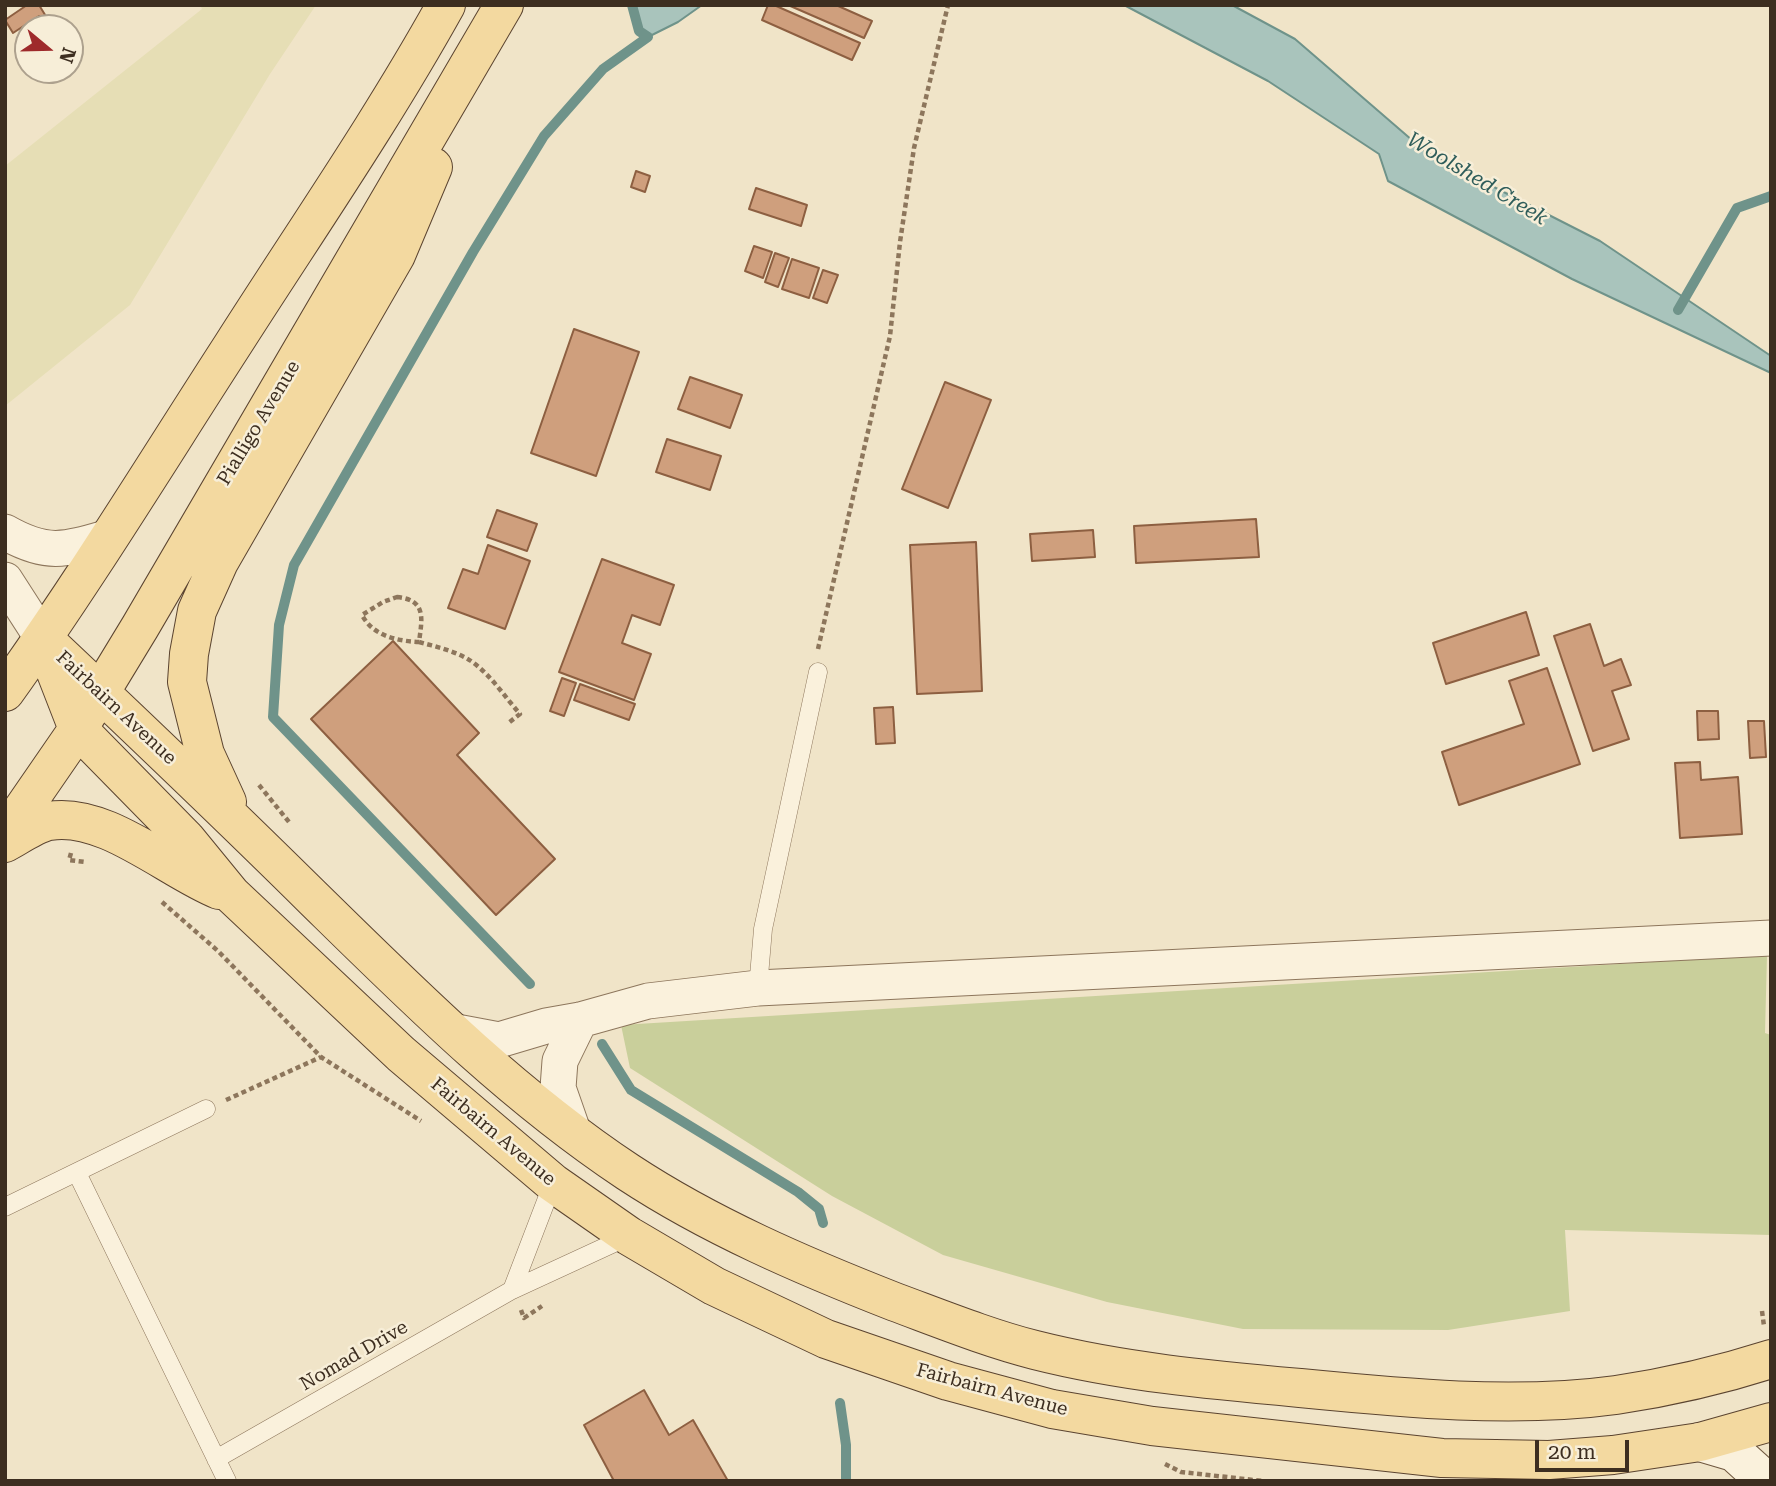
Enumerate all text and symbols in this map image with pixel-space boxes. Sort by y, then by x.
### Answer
north arrow [14,14,84,84]
text: N [54,45,81,66]
water label: Woolshed Creek [1402,127,1552,231]
street label: Pialligo Avenue [213,357,305,489]
street label: Fairbairn Avenue [51,646,181,770]
street label: Fairbairn Avenue [426,1073,560,1191]
street label: Nomad Drive [296,1316,412,1396]
street label: Fairbairn Avenue [914,1359,1070,1421]
scale bar [1538,1426,1632,1470]
text: 20 m [1548,1440,1596,1464]

